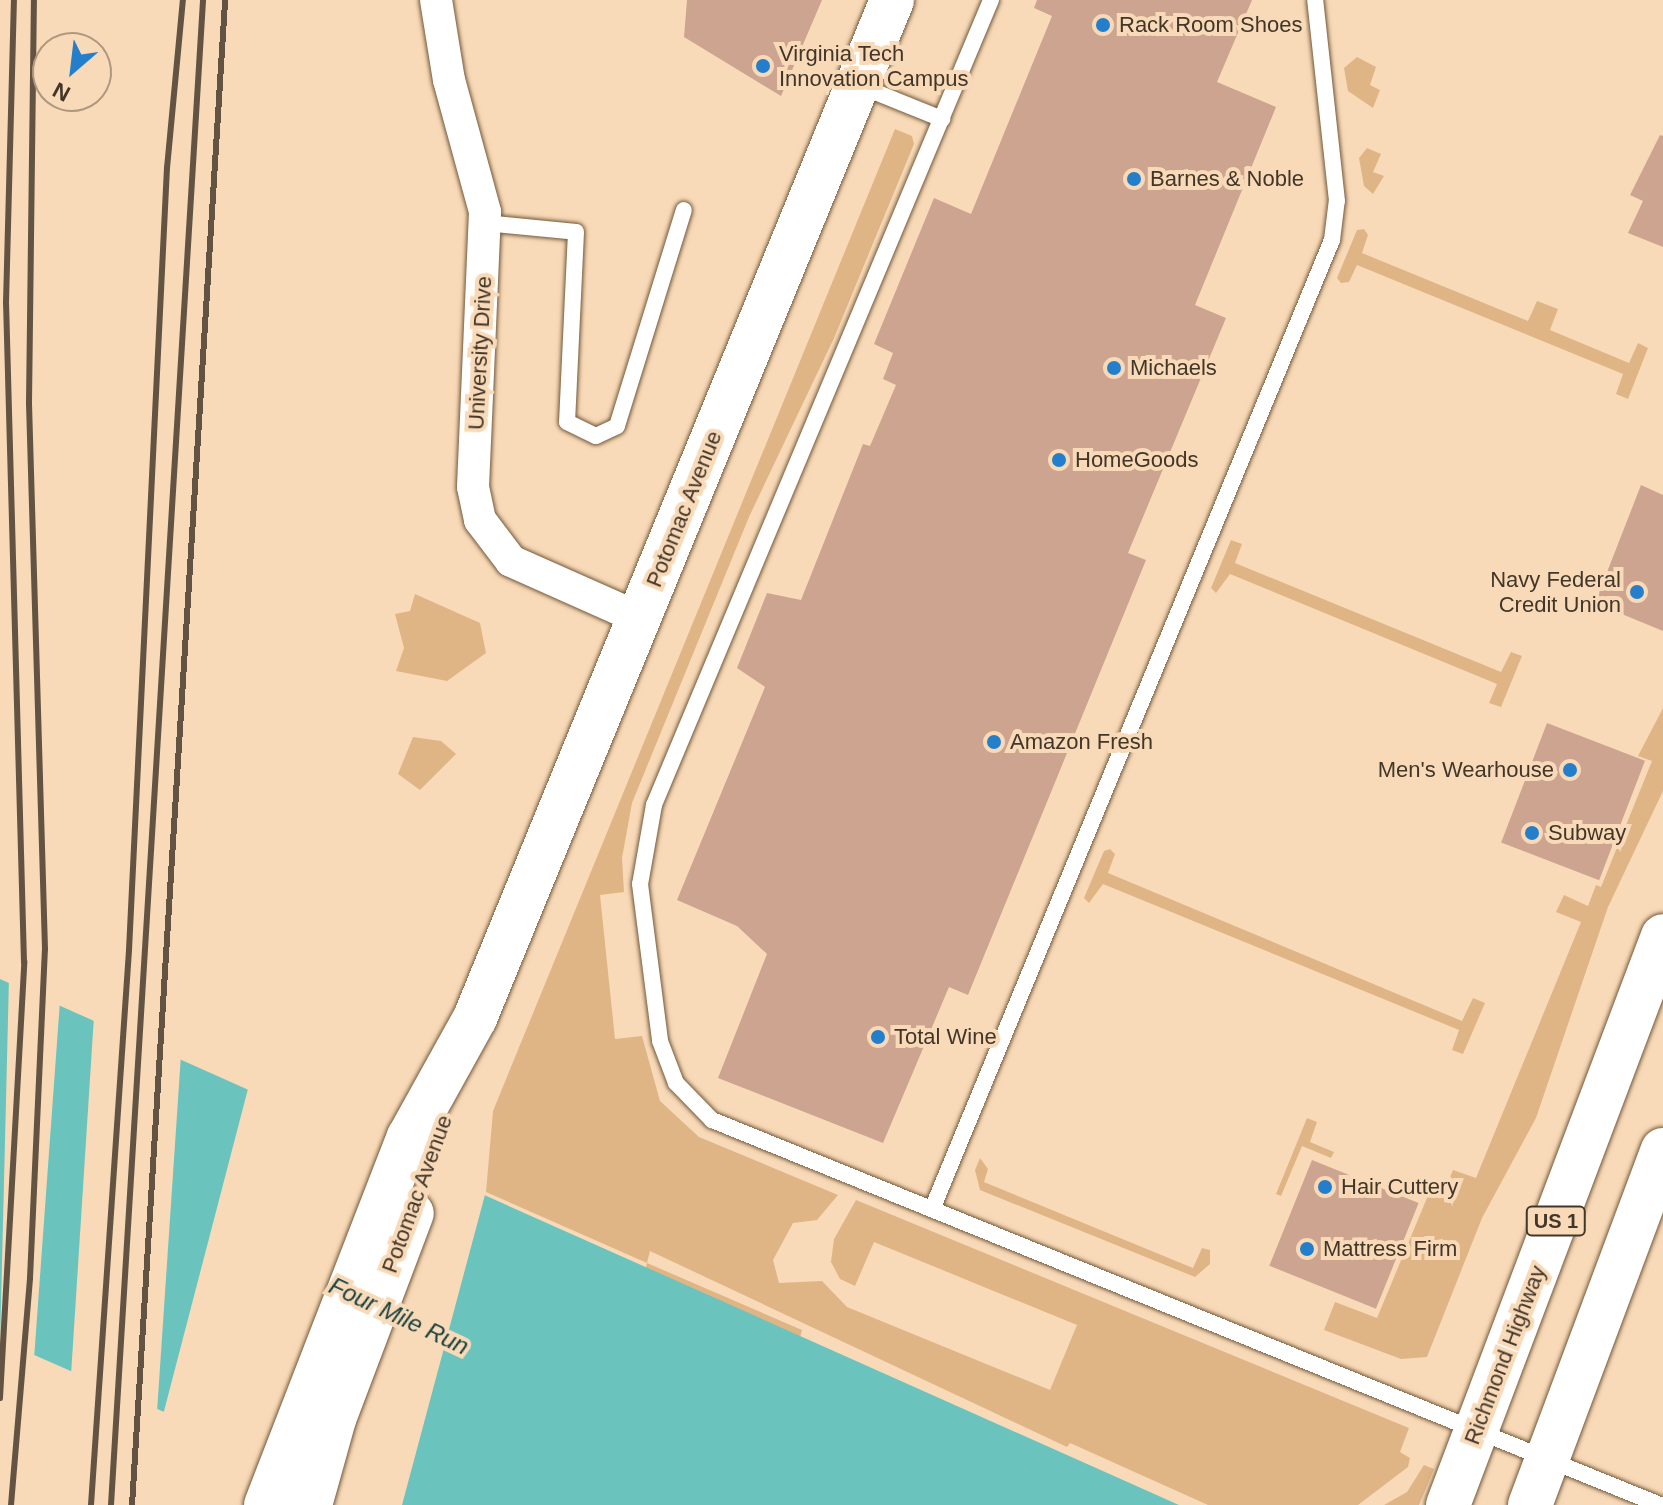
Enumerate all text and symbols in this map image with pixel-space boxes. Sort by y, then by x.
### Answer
place label: Rack Room Shoes [1119,12,1302,38]
marker: Rack Room Shoes [1094,16,1112,34]
north arrow [32,32,112,112]
place label: Virginia Tech Innovation Campus [779,40,969,92]
marker: Virginia Tech Innovation Campus [754,57,772,75]
text: N [49,77,74,107]
place label: Barnes & Noble [1150,166,1304,192]
marker: Barnes & Noble [1125,170,1143,188]
street label: University Drive [463,275,497,431]
place label: Michaels [1130,355,1217,381]
marker: Michaels [1105,359,1123,377]
street label: Potomac Avenue [640,427,728,591]
place label: HomeGoods [1075,447,1199,473]
marker: HomeGoods [1050,451,1068,469]
place label: Navy Federal Credit Union [1490,566,1621,618]
marker: Navy Federal Credit Union [1628,583,1646,601]
place label: Amazon Fresh [1010,729,1153,755]
marker: Amazon Fresh [985,733,1003,751]
place label: Men's Wearhouse [1378,757,1554,783]
marker: Men's Wearhouse [1561,761,1579,779]
place label: Subway [1548,820,1626,846]
marker: Subway [1523,824,1541,842]
place label: Total Wine [894,1024,997,1050]
marker: Total Wine [869,1028,887,1046]
street label: Potomac Avenue [376,1111,458,1277]
place label: Hair Cuttery [1341,1174,1458,1200]
marker: Hair Cuttery [1316,1178,1334,1196]
road number: US 1 [1524,1205,1588,1237]
place label: Mattress Firm [1323,1236,1457,1262]
marker: Mattress Firm [1298,1240,1316,1258]
street label: Richmond Highway [1459,1262,1551,1448]
water label: Four Mile Run [325,1271,473,1361]

